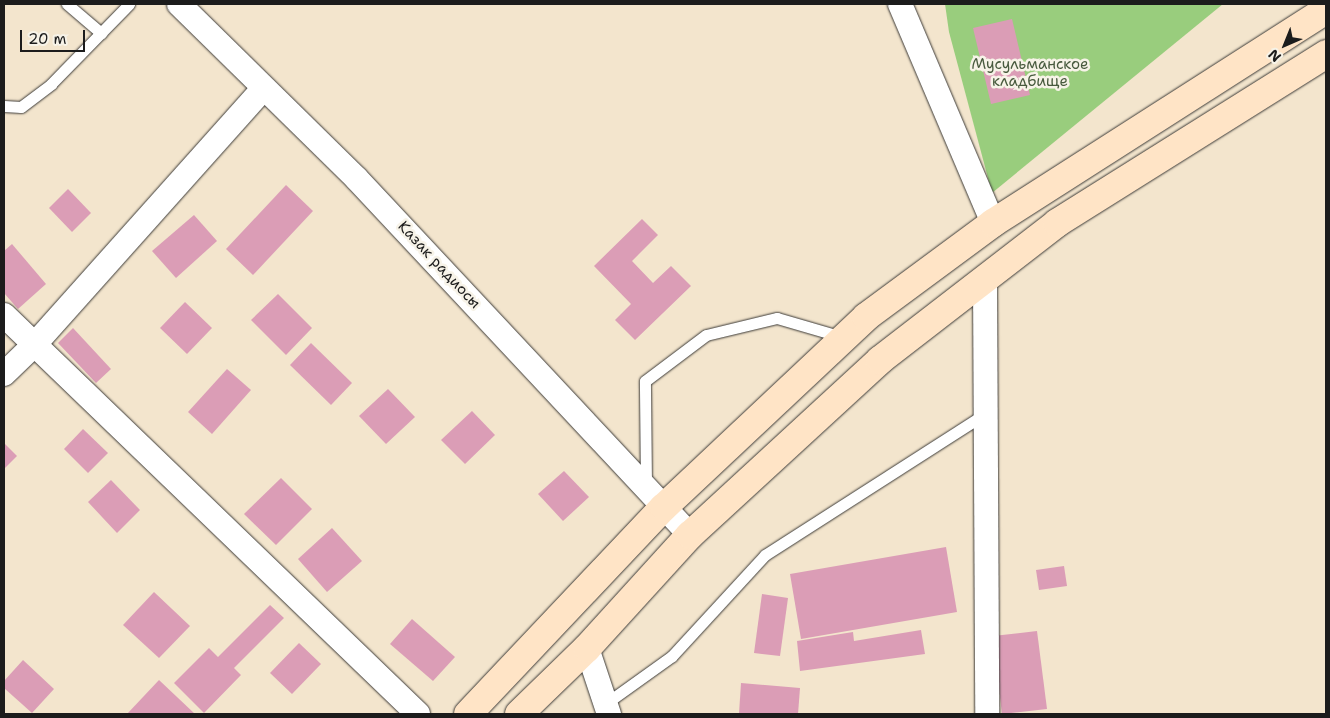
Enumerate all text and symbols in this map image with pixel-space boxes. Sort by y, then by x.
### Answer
scale bar [22,20,88,52]
north arrow [1260,20,1310,70]
text: 20 m [28,29,67,49]
text: N [1264,45,1285,66]
park label: Мусульманское кладбище [971,55,1089,90]
street label: Казак радиосы [394,218,484,312]

